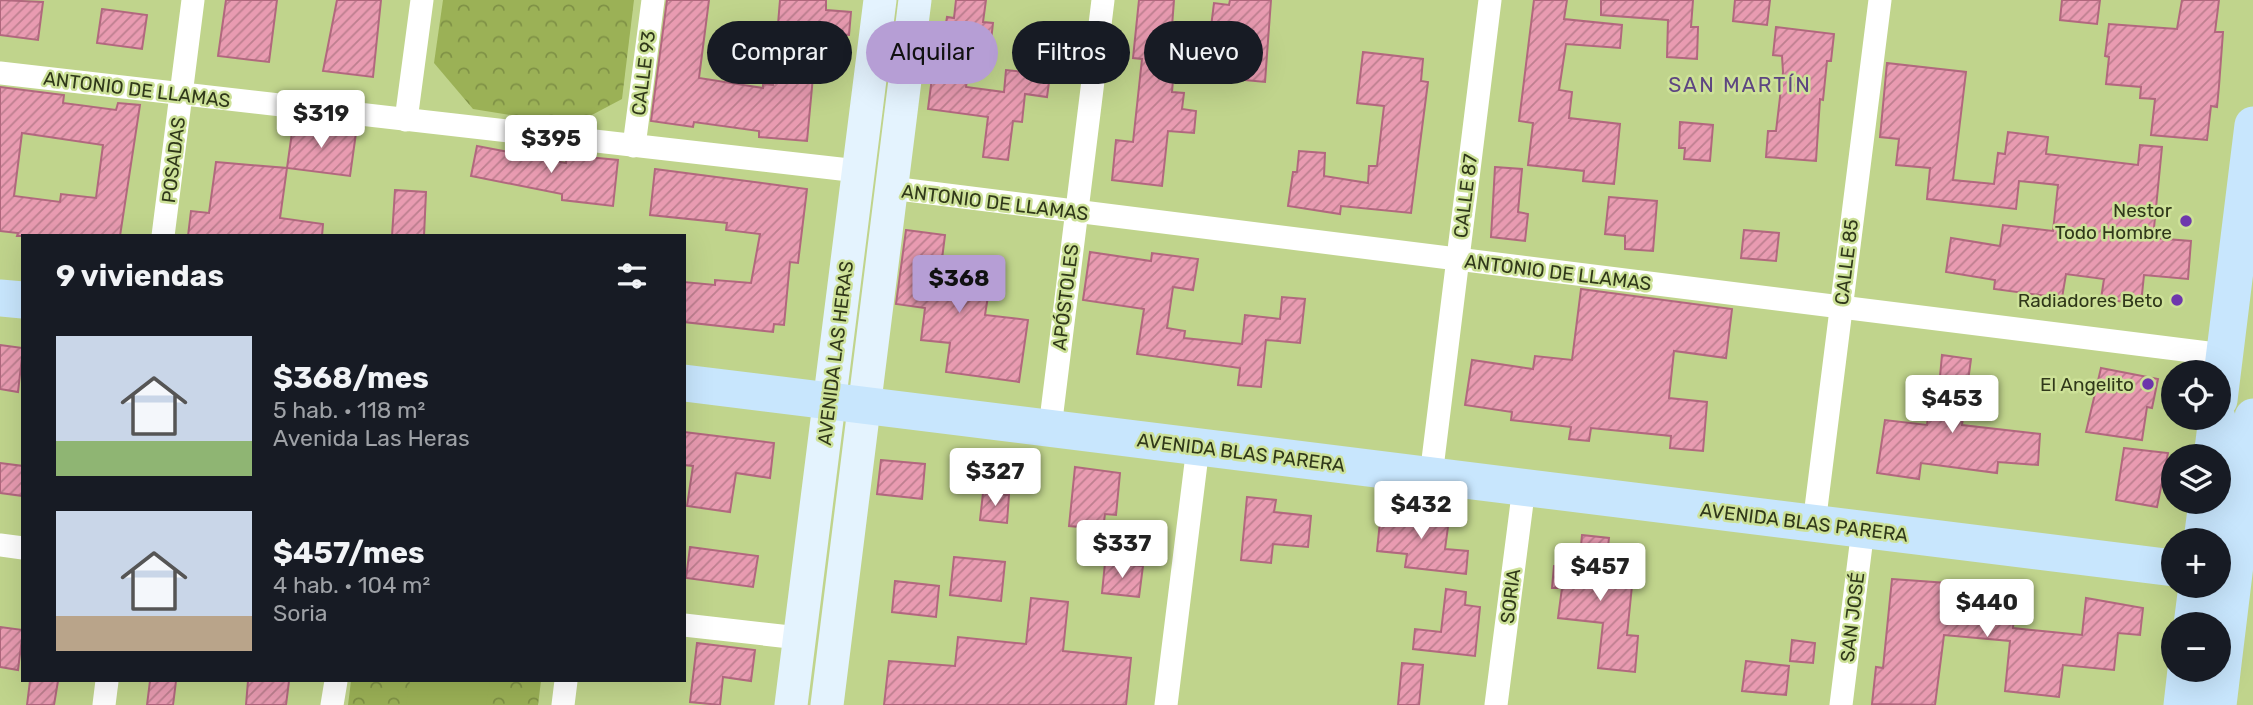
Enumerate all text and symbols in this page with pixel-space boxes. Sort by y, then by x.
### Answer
chip: Comprar [707,21,852,84]
chip: Alquilar [866,21,998,84]
chip: Filtros [1012,21,1130,84]
chip: Nuevo [1144,21,1263,84]
street label: CALLE 93 [627,29,660,117]
street label: ANTONIO DE LLAMAS [42,67,232,112]
district label: SAN MARTÍN [1668,72,1812,97]
pin: $319 [280,90,362,150]
text: $319 [293,99,349,127]
street label: POSADAS [157,116,190,204]
pin: $395 [510,116,592,175]
text: $395 [521,124,581,152]
street label: CALLE 87 [1449,152,1482,239]
street label: ANTONIO DE LLAMAS [900,180,1090,225]
place label: Nestor Todo Hombre [2055,199,2173,244]
marker: Nestor Todo Hombre [2178,213,2194,229]
street label: CALLE 85 [1830,218,1863,306]
street label: APÓSTOLES [1048,243,1083,352]
street label: ANTONIO DE LLAMAS [1463,250,1653,295]
pin: $368 [918,256,1000,315]
icon: filters [613,257,651,295]
text: 9 viviendas [56,258,224,294]
street label: AVENIDA LAS HERAS [813,260,858,447]
text: $368 [928,264,990,292]
place label: Radiadores Beto [2018,289,2163,312]
marker: Radiadores Beto [2169,292,2185,308]
text: $368/mes [273,360,429,396]
map controls [2161,360,2231,682]
button: locate [2161,360,2231,430]
icon: home [112,364,196,448]
place label: El Angelito [2040,373,2134,396]
pin: $453 [1911,376,1993,435]
marker: El Angelito [2140,376,2156,392]
text: $453 [1921,384,1983,412]
text: 5 hab. · 118 m² [273,396,425,424]
text: Avenida Las Heras [273,424,470,452]
street label: AVENIDA BLAS PARERA [1136,428,1347,477]
button: layers [2161,444,2231,514]
pin: $327 [954,448,1036,508]
text: $327 [966,457,1024,485]
pin: $432 [1380,482,1462,541]
text: $432 [1390,490,1452,518]
street label: AVENIDA BLAS PARERA [1699,498,1910,547]
pin: $337 [1081,520,1163,580]
button: + [2161,528,2231,598]
text: $337 [1093,529,1151,557]
text: $457/mes [273,535,425,571]
icon: home [112,539,196,623]
pin: $457 [1559,544,1641,603]
text: $457 [1570,552,1630,580]
street label: SORIA [1496,567,1525,625]
text: 4 hab. · 104 m² [273,571,430,599]
street label: SAN JOSÉ [1836,571,1869,663]
pin: $440 [1946,580,2028,639]
text: $440 [1956,588,2018,616]
text: Soria [273,599,328,627]
button: − [2161,612,2231,682]

